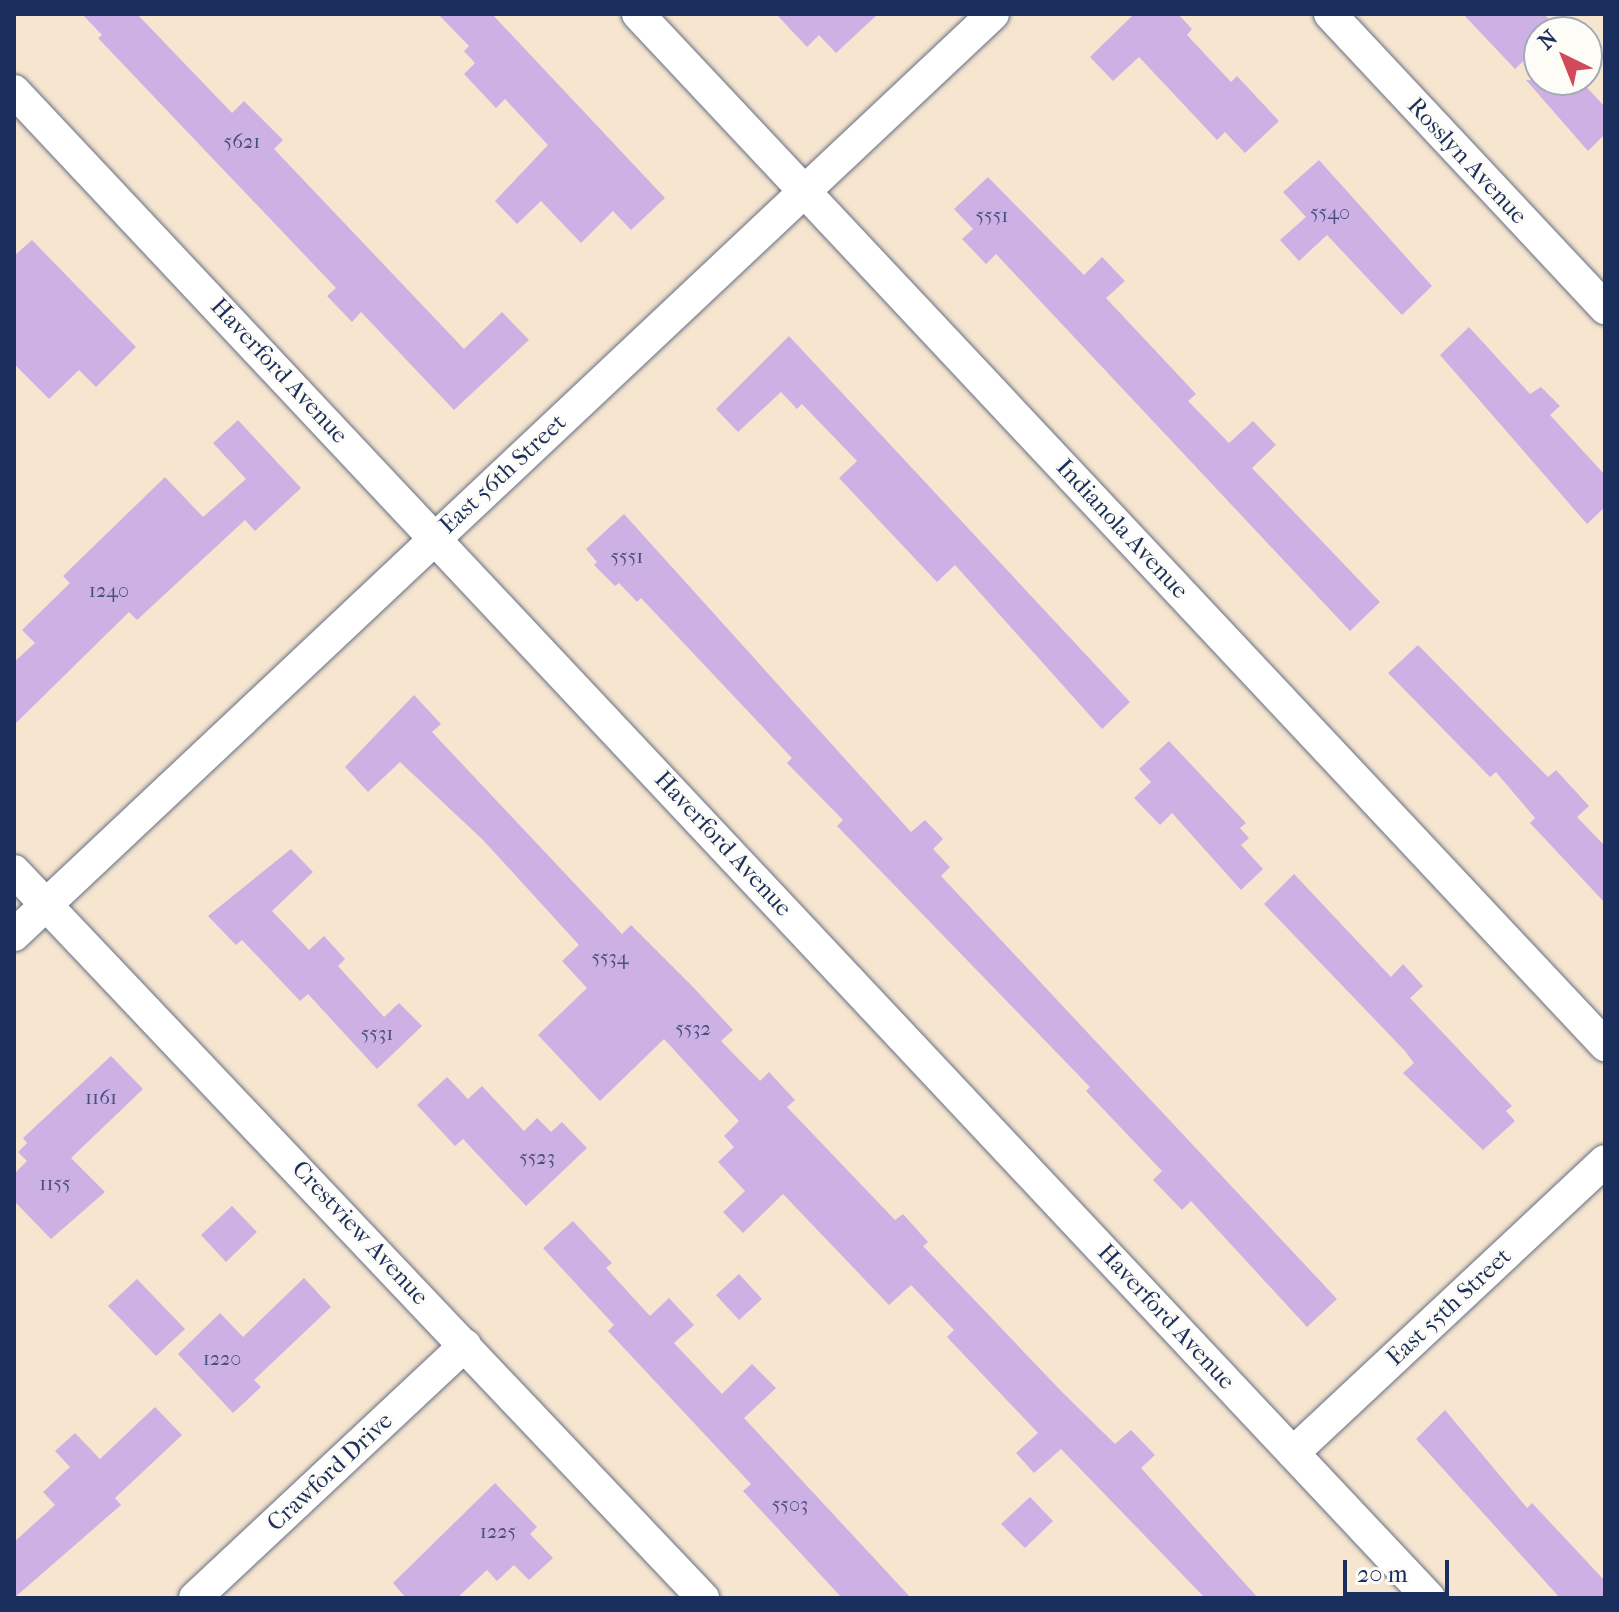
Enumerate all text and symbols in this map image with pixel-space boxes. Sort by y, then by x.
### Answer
north arrow [1523,16,1603,96]
text: N [1533,25,1563,55]
street label: Rosslyn Avenue [1401,92,1533,230]
house number: 5621 [224,129,260,153]
house number: 5540 [1310,200,1350,224]
house number: 5551 [976,203,1008,227]
street label: Haverford Avenue [204,292,354,450]
street label: East 56th Street [434,408,572,540]
street label: Indianola Avenue [1050,453,1194,605]
house number: 5551 [611,544,643,568]
house number: 1240 [89,578,129,602]
street label: Haverford Avenue [648,765,798,923]
house number: 5534 [591,945,629,969]
house number: 5532 [675,1016,711,1040]
house number: 5531 [361,1021,393,1045]
house number: 1161 [85,1085,117,1109]
house number: 5523 [519,1145,555,1169]
street label: Crestview Avenue [286,1155,434,1311]
house number: 1155 [39,1171,71,1195]
street label: Haverford Avenue [1091,1238,1241,1396]
street label: East 55th Street [1381,1242,1517,1372]
house number: 1220 [203,1346,241,1370]
street label: Crawford Drive [261,1407,399,1537]
house number: 5503 [772,1492,808,1516]
house number: 1225 [480,1519,516,1543]
scale bar [1347,1544,1453,1594]
text: 20 m [1357,1560,1408,1588]

